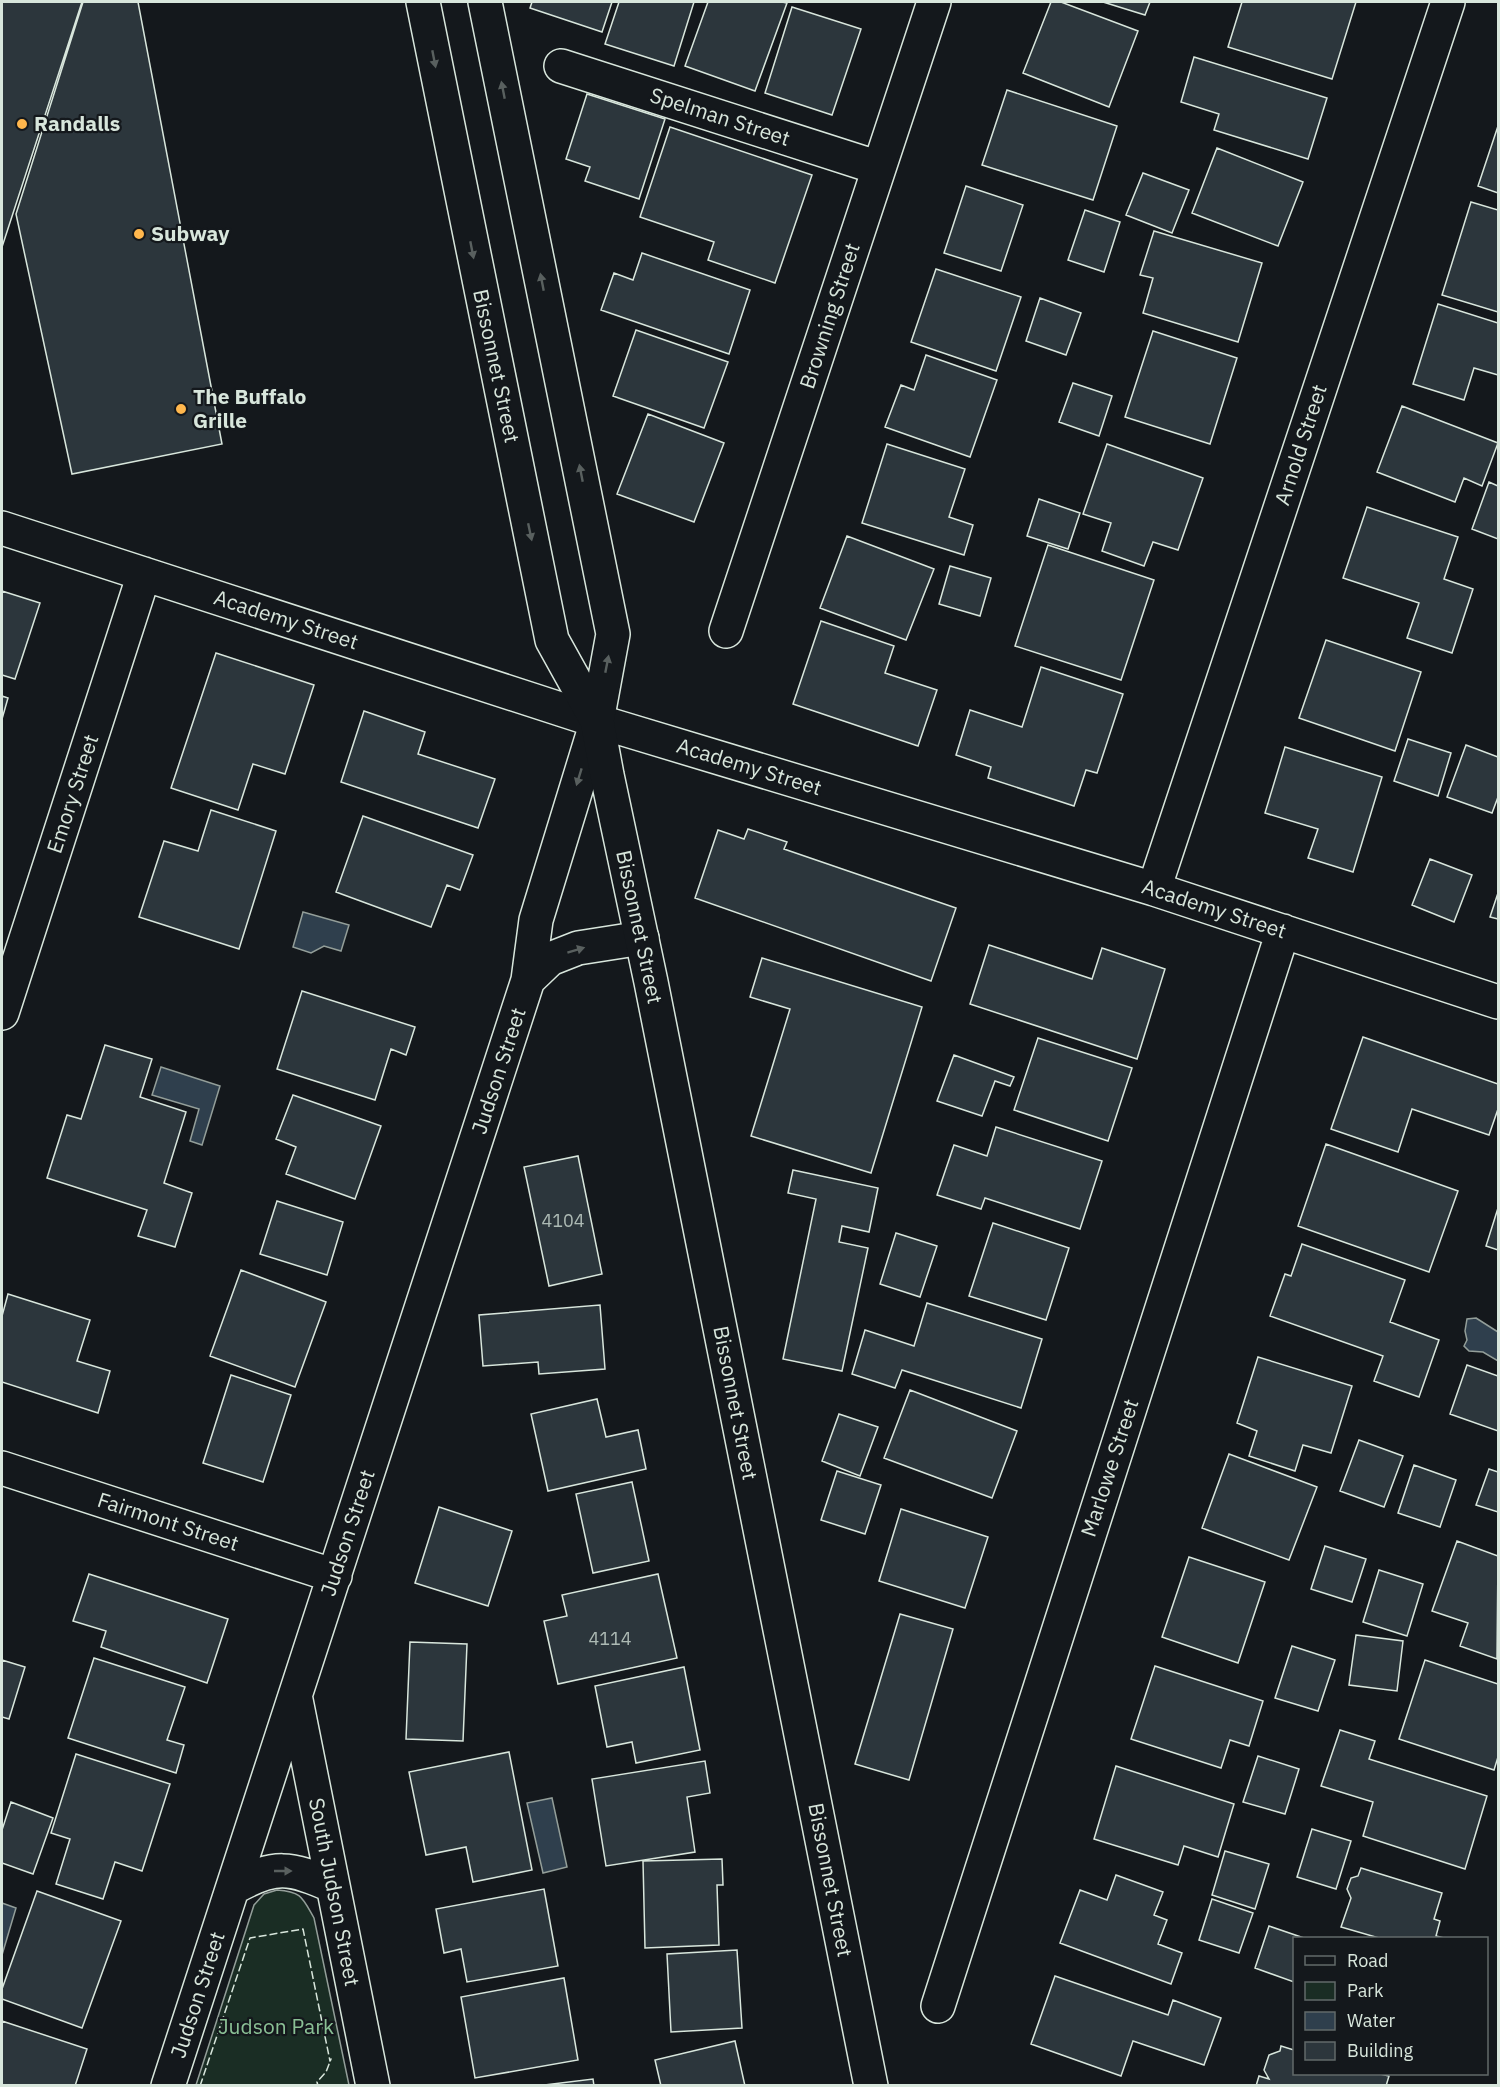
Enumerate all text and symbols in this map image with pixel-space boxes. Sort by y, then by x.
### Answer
one-way arrow [430,50,439,69]
street label: Spelman Street [647,80,794,152]
one-way arrow [498,81,507,100]
place label: Randalls [34,109,120,137]
marker: Randalls [15,117,29,131]
place label: Subway [151,219,230,247]
marker: Subway [132,227,146,241]
street label: Browning Street [792,239,866,392]
one-way arrow [468,241,477,260]
one-way arrow [537,272,546,291]
street label: Bissonnet Street [467,286,527,445]
street label: Arnold Street [1267,381,1333,509]
place label: The Buffalo Grille [193,382,307,434]
marker: The Buffalo Grille [174,402,188,416]
one-way arrow [576,463,585,482]
one-way arrow [526,523,535,542]
street label: Academy Street [211,583,362,656]
one-way arrow [603,654,612,673]
street label: Emory Street [40,731,104,857]
street label: Academy Street [673,731,825,801]
one-way arrow [574,768,584,786]
street label: Bissonnet Street [610,847,670,1006]
street label: Academy Street [1139,872,1290,945]
one-way arrow [567,945,585,954]
street label: Judson Street [464,1004,532,1137]
house number: 4104 [541,1209,585,1232]
street label: Bissonnet Street [707,1323,765,1482]
street label: Marlowe Street [1074,1395,1145,1540]
street label: Judson Street [313,1466,381,1599]
street label: Fairmont Street [94,1485,243,1557]
house number: 4114 [588,1627,632,1650]
street label: South Judson Street [303,1795,367,1988]
street label: Bissonnet Street [802,1800,860,1959]
one-way arrow [273,1866,292,1876]
street label: Judson Street [163,1928,231,2061]
legend [1293,1937,1488,2075]
text: Road [1347,1949,1388,1972]
text: Park [1347,1979,1384,2002]
text: Water [1347,2009,1396,2032]
park label: Judson Park [218,2012,334,2040]
text: Building [1347,2039,1414,2062]

